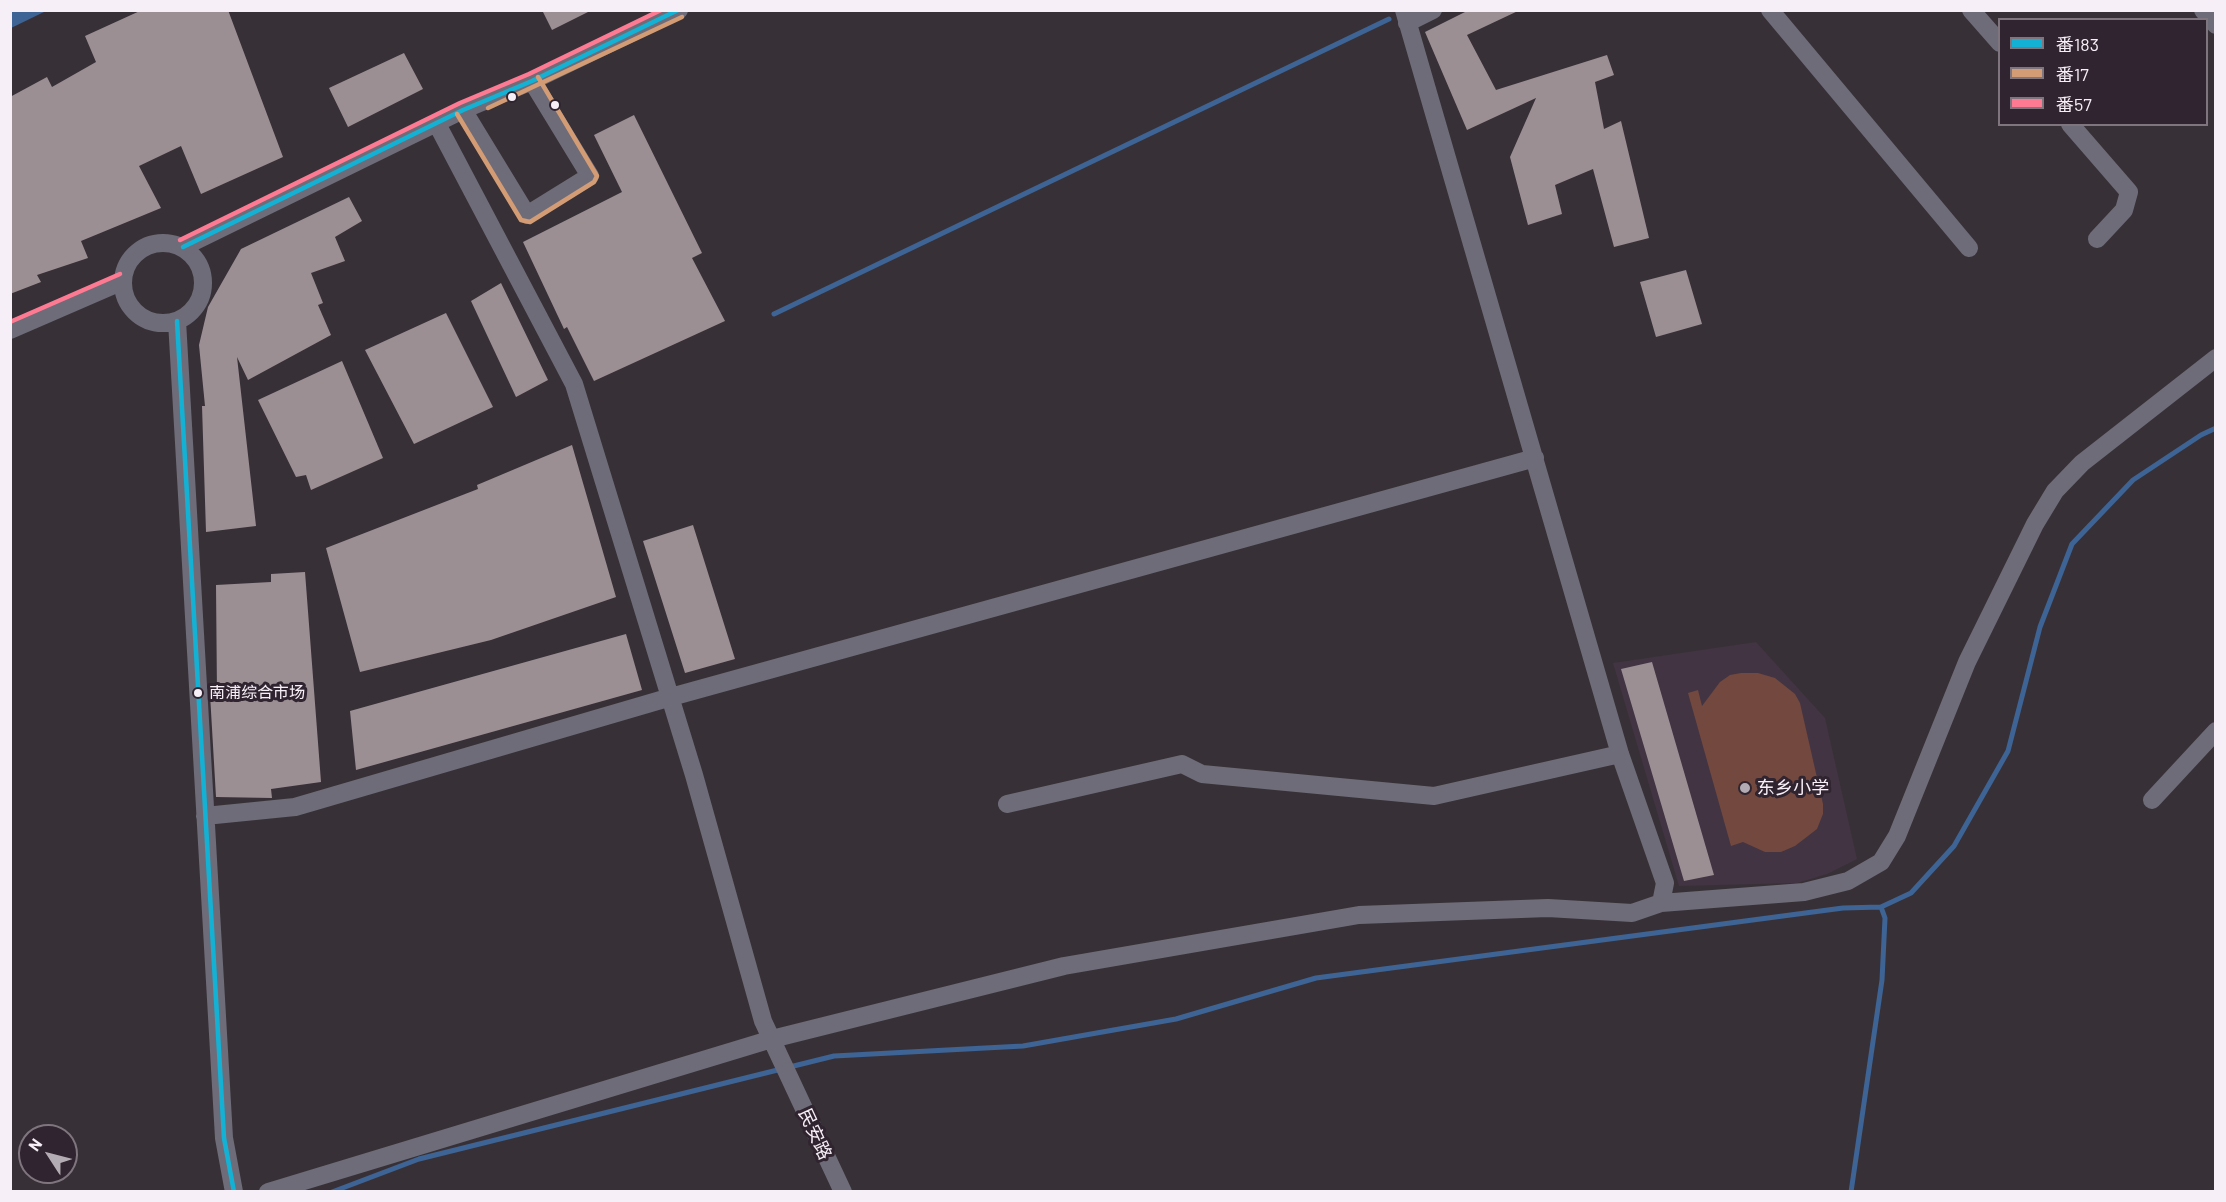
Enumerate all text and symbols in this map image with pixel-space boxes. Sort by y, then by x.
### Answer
legend [1998,18,2208,126]
text: 番183 [2056,33,2099,55]
text: 番17 [2056,63,2089,85]
unlabelled marker [506,91,518,103]
text: 番57 [2056,93,2092,115]
unlabelled marker [549,99,561,111]
place label: 南浦综合市场 [209,683,305,703]
marker: 南浦综合市场 [192,687,204,699]
place label: 东乡小学 [1757,777,1829,799]
marker: 东乡小学 [1738,781,1752,795]
street label: 民安路 [794,1105,836,1163]
north arrow [18,1124,78,1184]
text: N [24,1134,45,1154]

